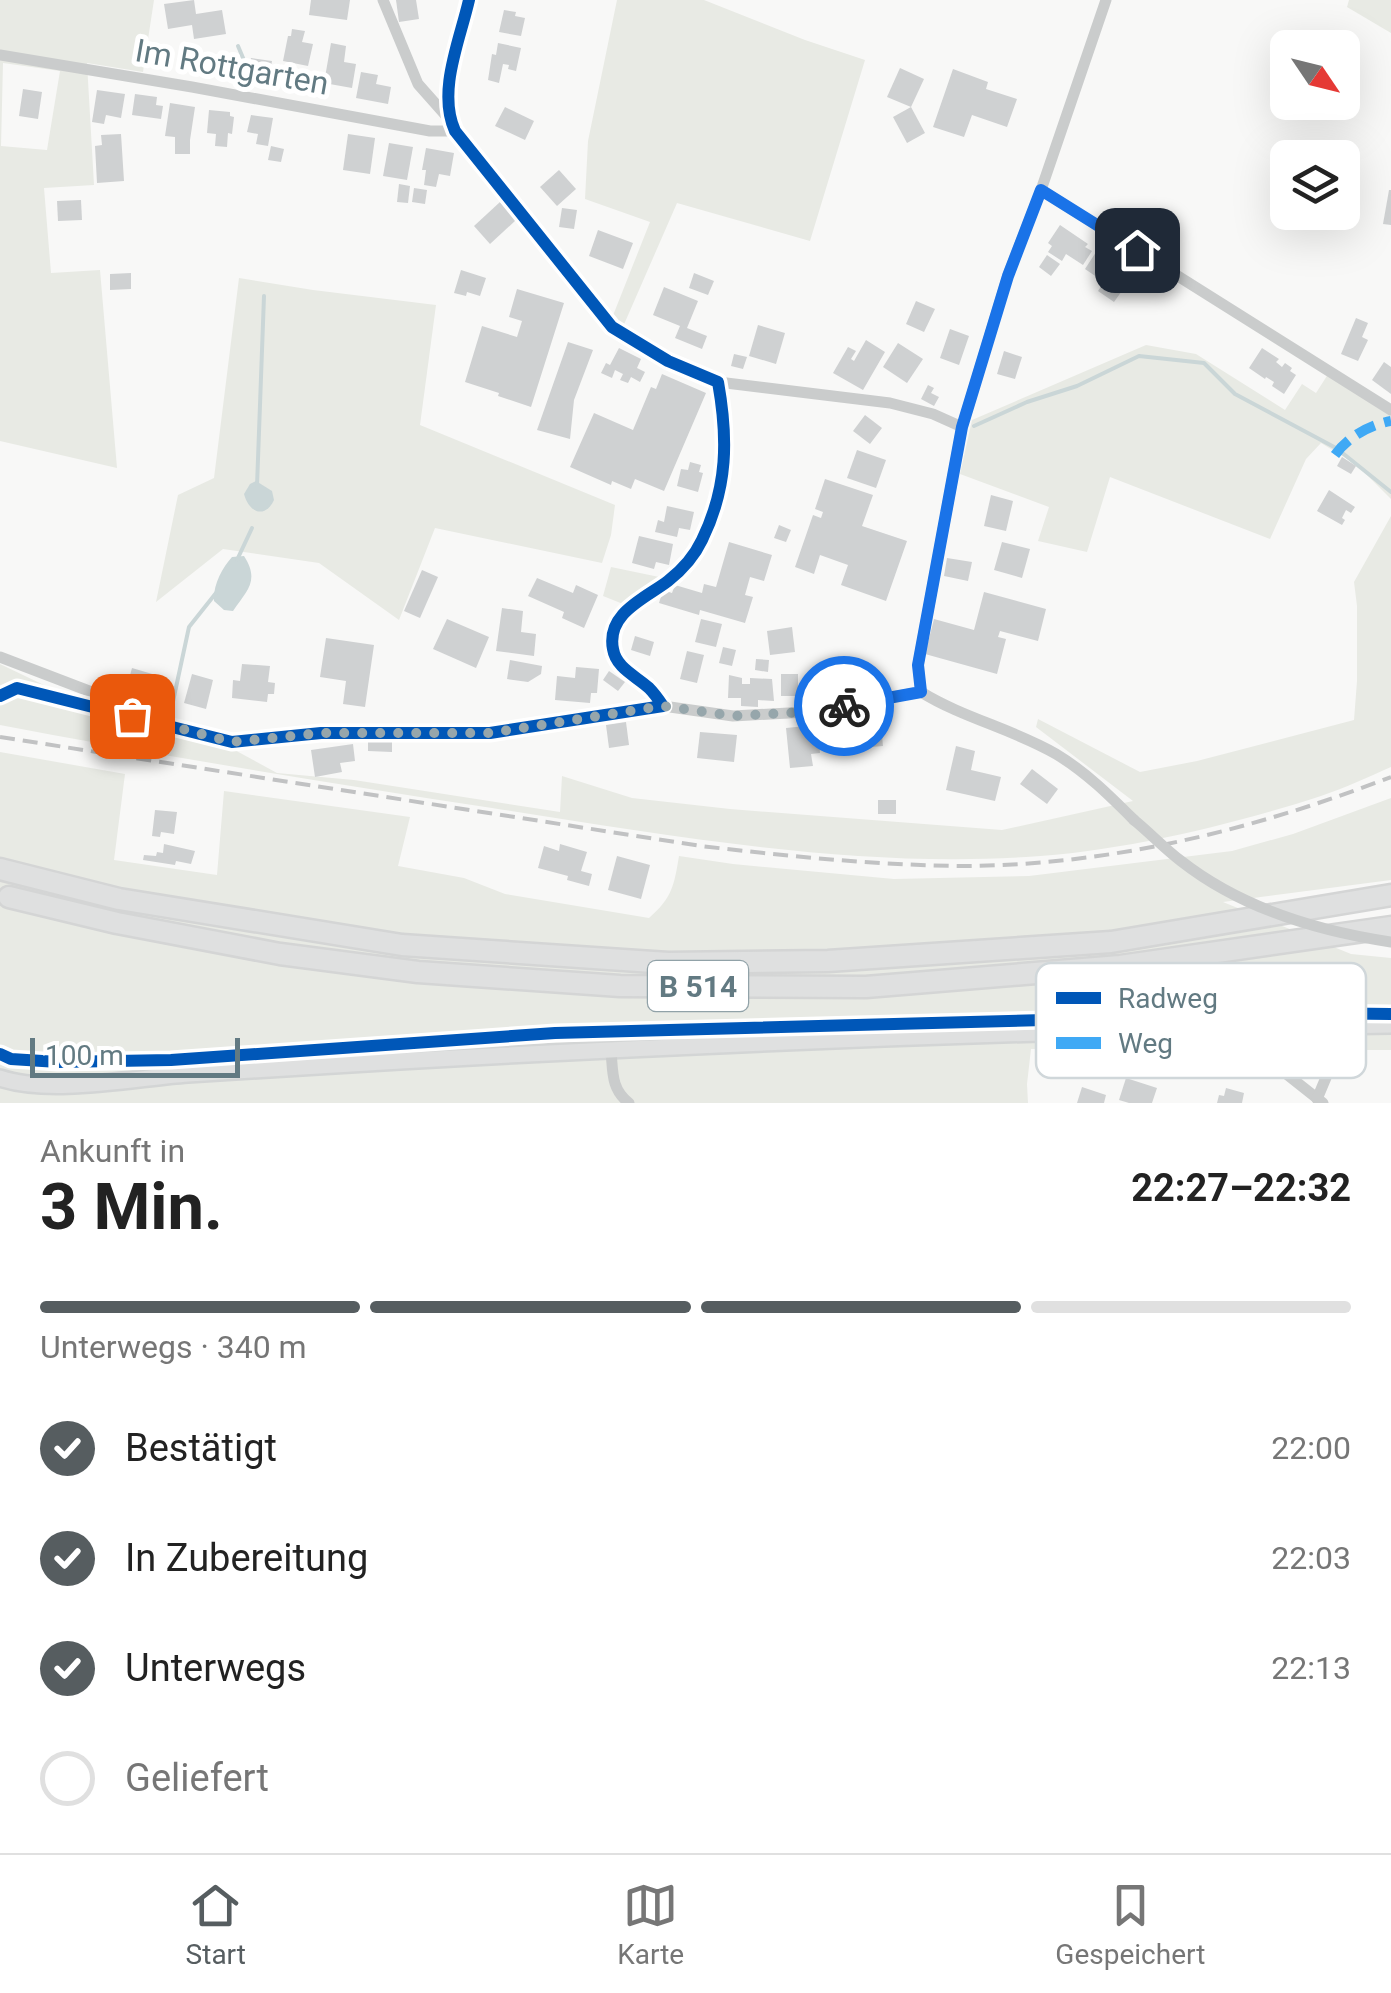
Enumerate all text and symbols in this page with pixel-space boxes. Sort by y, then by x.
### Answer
north arrow [1270,30,1360,120]
map controls [1270,30,1360,230]
street label: Im Rottgarten [132,31,332,103]
button: layers [1270,140,1360,230]
pin [1095,208,1180,293]
icon: home [1110,223,1165,278]
courier [794,656,894,756]
pin [90,674,175,759]
icon: bike [817,679,872,734]
icon: bag [105,689,160,744]
road number: B 514 [648,961,748,1011]
legend [1036,963,1366,1078]
text: Radweg [1118,982,1218,1015]
text: Weg [1118,1027,1173,1060]
scale bar [30,1033,240,1078]
text: 100 m [45,1039,124,1072]
text: Ankunft in [40,1132,185,1170]
text: 22:27–22:32 [1131,1166,1351,1210]
text: 3 Min. [40,1169,223,1245]
text: Unterwegs · 340 m [40,1328,307,1366]
icon: check [40,1421,95,1476]
text: Bestätigt [125,1426,277,1470]
text: 22:00 [1271,1429,1351,1467]
icon: check [40,1531,95,1586]
text: In Zubereitung [125,1536,368,1580]
text: 22:03 [1271,1539,1351,1577]
icon: check [40,1641,95,1696]
text: Unterwegs [125,1646,306,1690]
text: 22:13 [1271,1649,1351,1687]
text: Geliefert [125,1756,269,1800]
tab: Start [186,1878,246,1971]
tab: Karte [617,1878,684,1971]
tab: Gespeichert [1055,1878,1205,1971]

